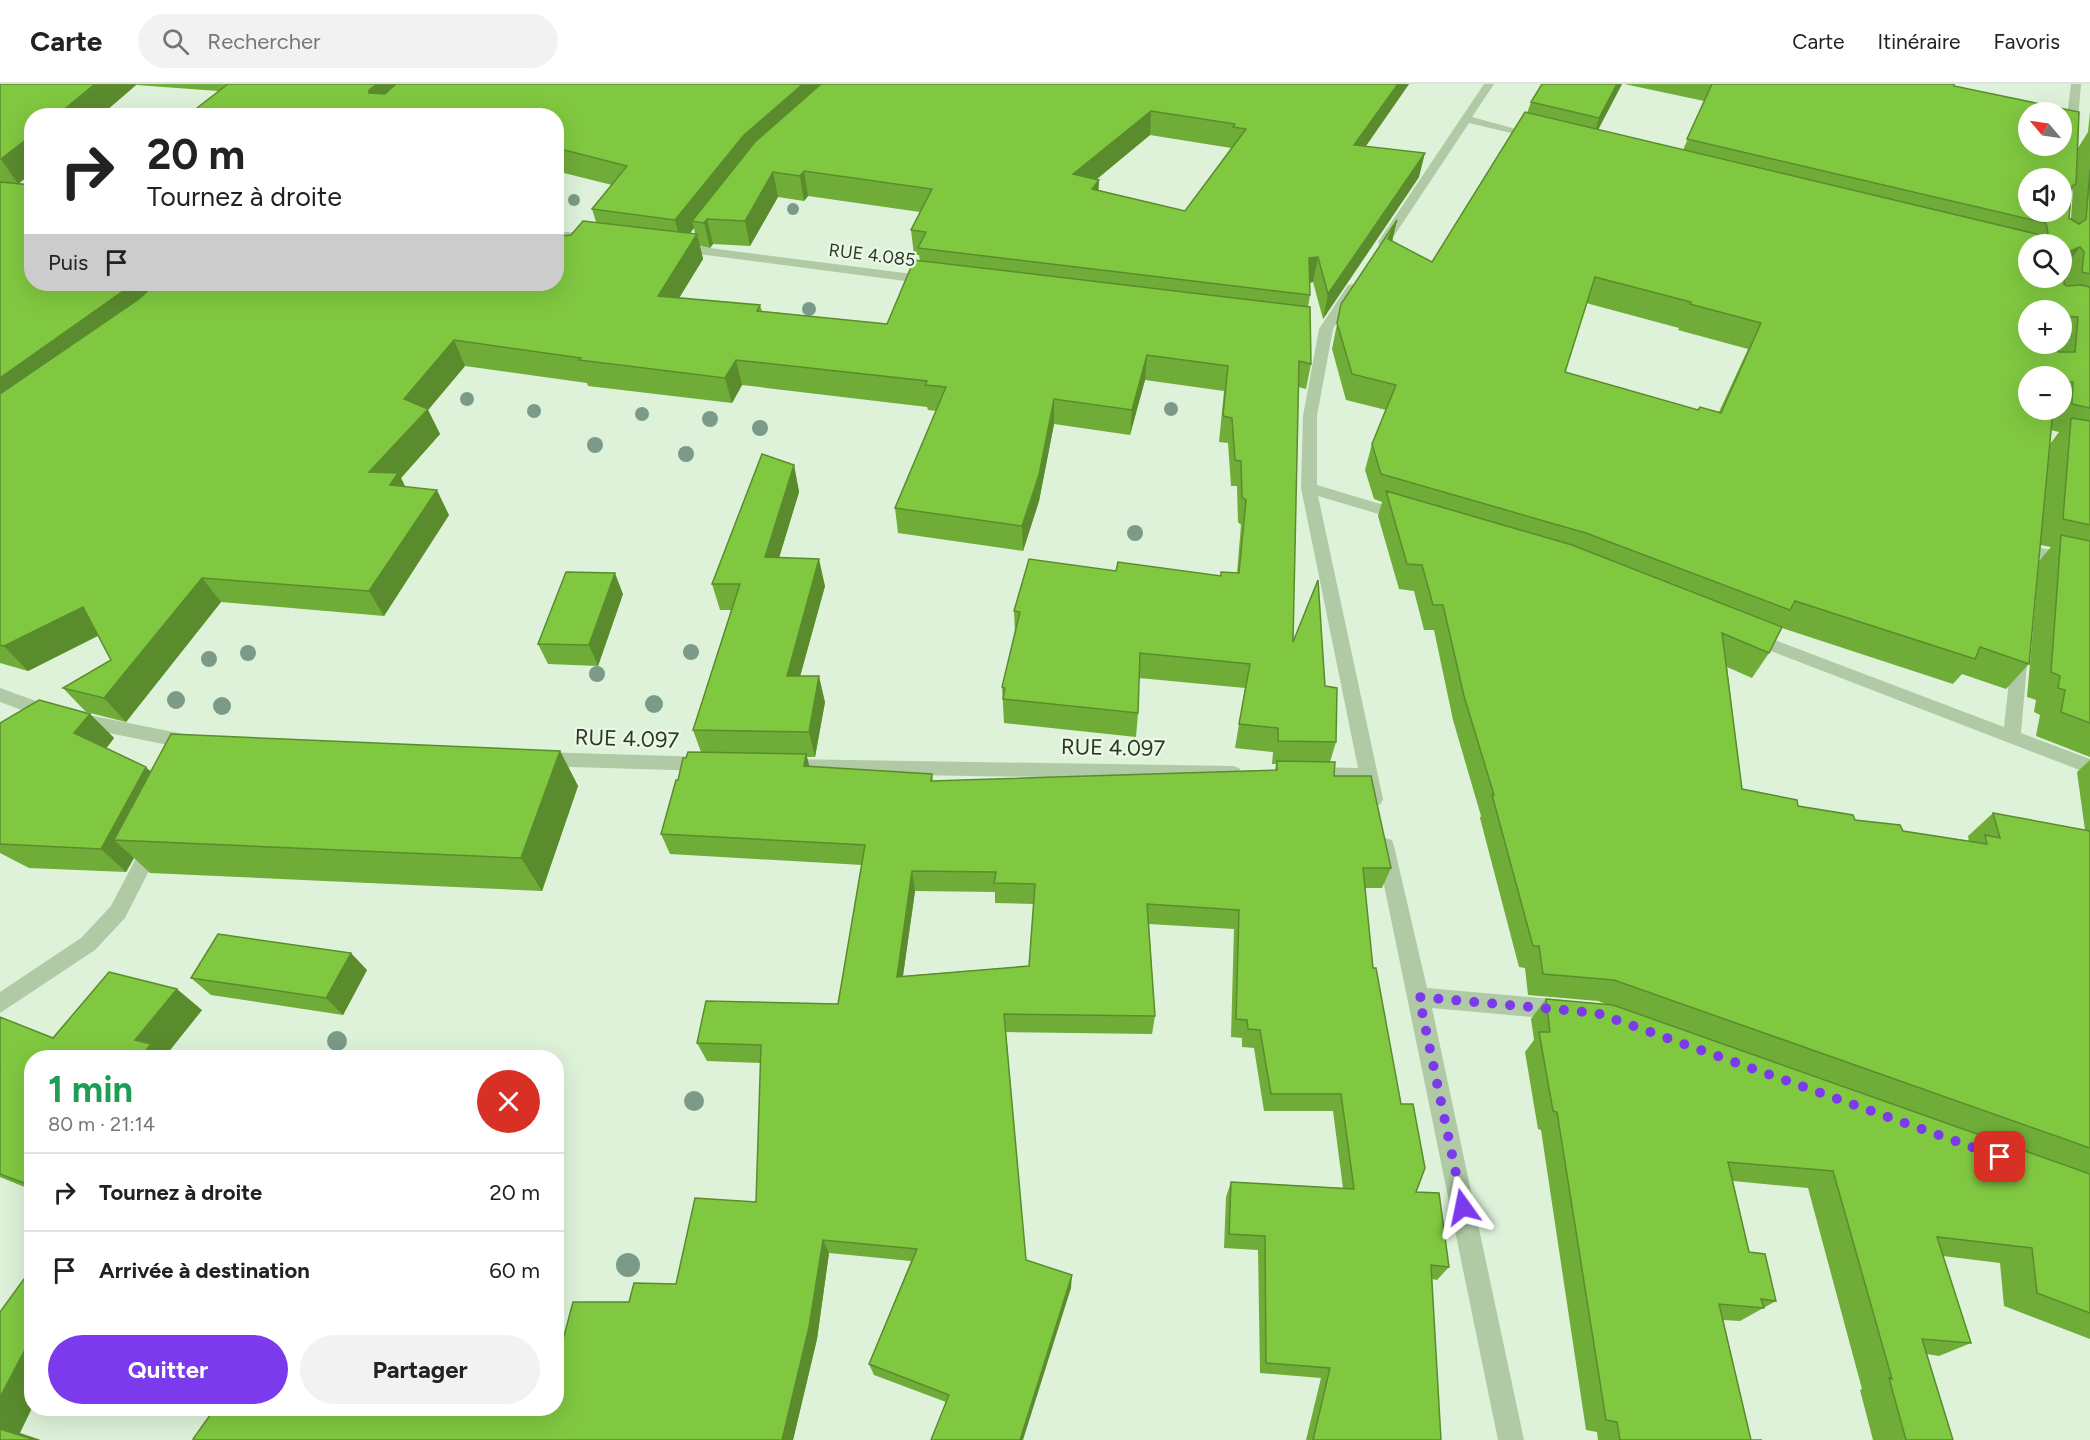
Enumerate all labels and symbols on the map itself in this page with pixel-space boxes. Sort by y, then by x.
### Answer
north arrow [2018,102,2072,156]
street label: RUE 4.085 [827,239,917,271]
street label: RUE 4.097 [574,723,680,754]
street label: RUE 4.097 [1061,733,1166,762]
pin [1974,1131,2025,1182]
position arrow [1431,1175,1495,1239]

